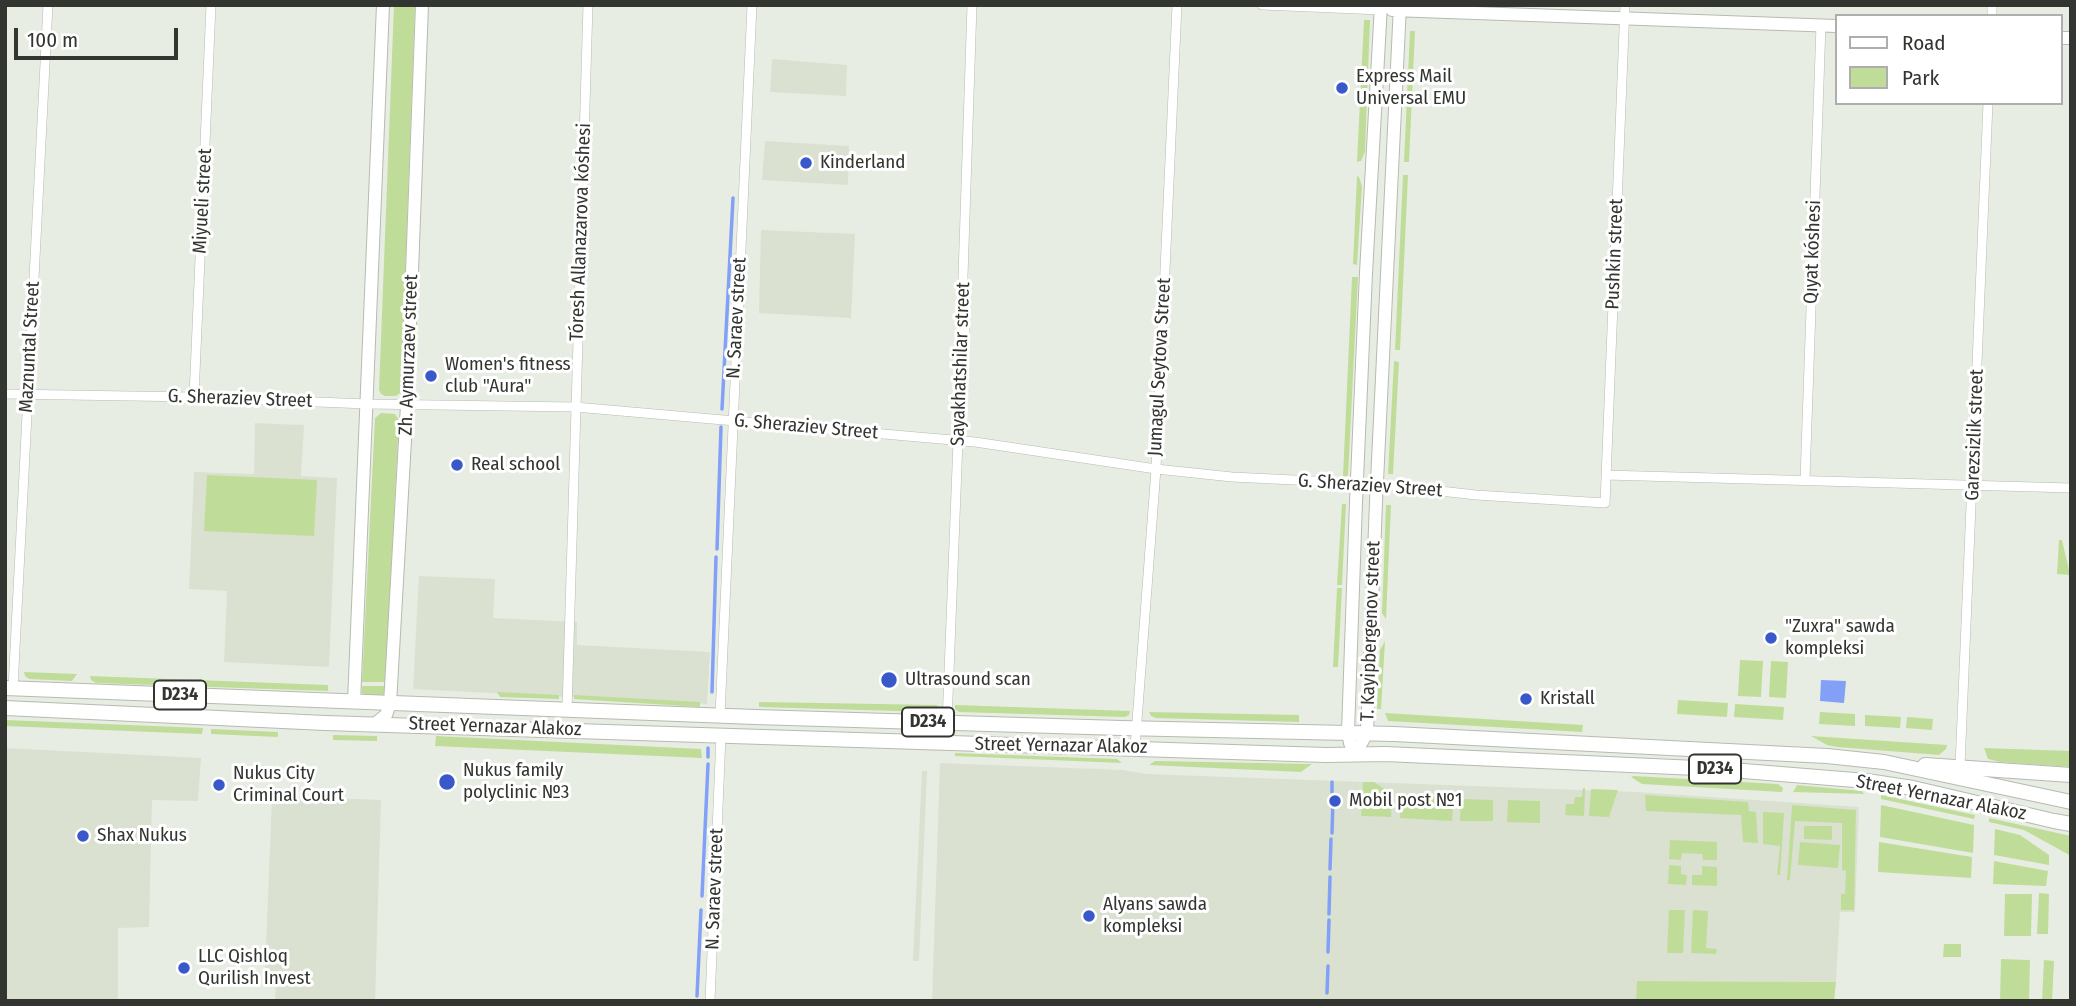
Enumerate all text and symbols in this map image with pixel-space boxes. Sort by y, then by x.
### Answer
scale bar [18,14,182,58]
legend [1834,14,2062,105]
text: 100 m [27,27,78,53]
text: Road [1902,30,1946,56]
text: Park [1902,65,1939,91]
place label: Express Mail Universal EMU [1356,66,1466,110]
marker: Express Mail Universal EMU [1334,80,1350,96]
street label: Tóresh Allanazarova kóshesi [566,123,596,341]
street label: Miyueli street [189,148,217,254]
place label: Kinderland [820,152,905,174]
marker: Kinderland [798,155,814,171]
street label: Pushkin street [1602,198,1628,310]
street label: Qıyat kóshesi [1800,200,1826,304]
street label: N. Saraev street [722,257,752,379]
street label: Zh. Aymurzaev street [395,274,423,436]
street label: Jumagul Seytova Street [1144,277,1176,457]
street label: Maznuntal Street [15,281,45,413]
street label: Sayakhatshilar street [947,282,975,446]
place label: Women's fitness club "Aura" [445,354,571,398]
marker: Women's fitness club "Aura" [423,368,439,384]
street label: Garezsizlik street [1961,369,1989,501]
street label: G. Sheraziev Street [167,385,313,413]
street label: G. Sheraziev Street [733,409,879,445]
place label: Real school [471,454,560,476]
marker: Real school [449,457,465,473]
street label: G. Sheraziev Street [1297,470,1443,502]
street label: T. Kayipbergenov street [1356,540,1386,722]
place label: "Zuxra" sawda kompleksi [1785,616,1895,660]
marker: "Zuxra" sawda kompleksi [1763,630,1779,646]
place label: Ultrasound scan [905,669,1031,691]
marker: Ultrasound scan [879,670,899,690]
road number: D234 [154,680,206,710]
place label: Kristall [1540,688,1595,710]
marker: Kristall [1518,691,1534,707]
road number: D234 [902,708,954,736]
street label: Street Yernazar Alakoz [408,713,582,741]
street label: Street Yernazar Alakoz [974,733,1148,759]
road number: D234 [1689,754,1741,784]
place label: Nukus family polyclinic №3 [463,760,569,804]
place label: Nukus City Criminal Court [233,763,344,807]
street label: Street Yernazar Alakoz [1854,770,2028,826]
marker: Nukus family polyclinic №3 [437,772,457,792]
marker: Nukus City Criminal Court [211,777,227,793]
place label: Mobil post №1 [1349,790,1462,812]
marker: Mobil post №1 [1327,793,1343,809]
place label: Shax Nukus [97,825,187,847]
marker: Shax Nukus [75,828,91,844]
street label: N. Saraev street [701,828,729,950]
place label: Alyans sawda kompleksi [1103,894,1207,938]
marker: Alyans sawda kompleksi [1081,908,1097,924]
place label: LLC Qishloq Qurilish Invest [198,946,311,990]
marker: LLC Qishloq Qurilish Invest [176,960,192,976]

